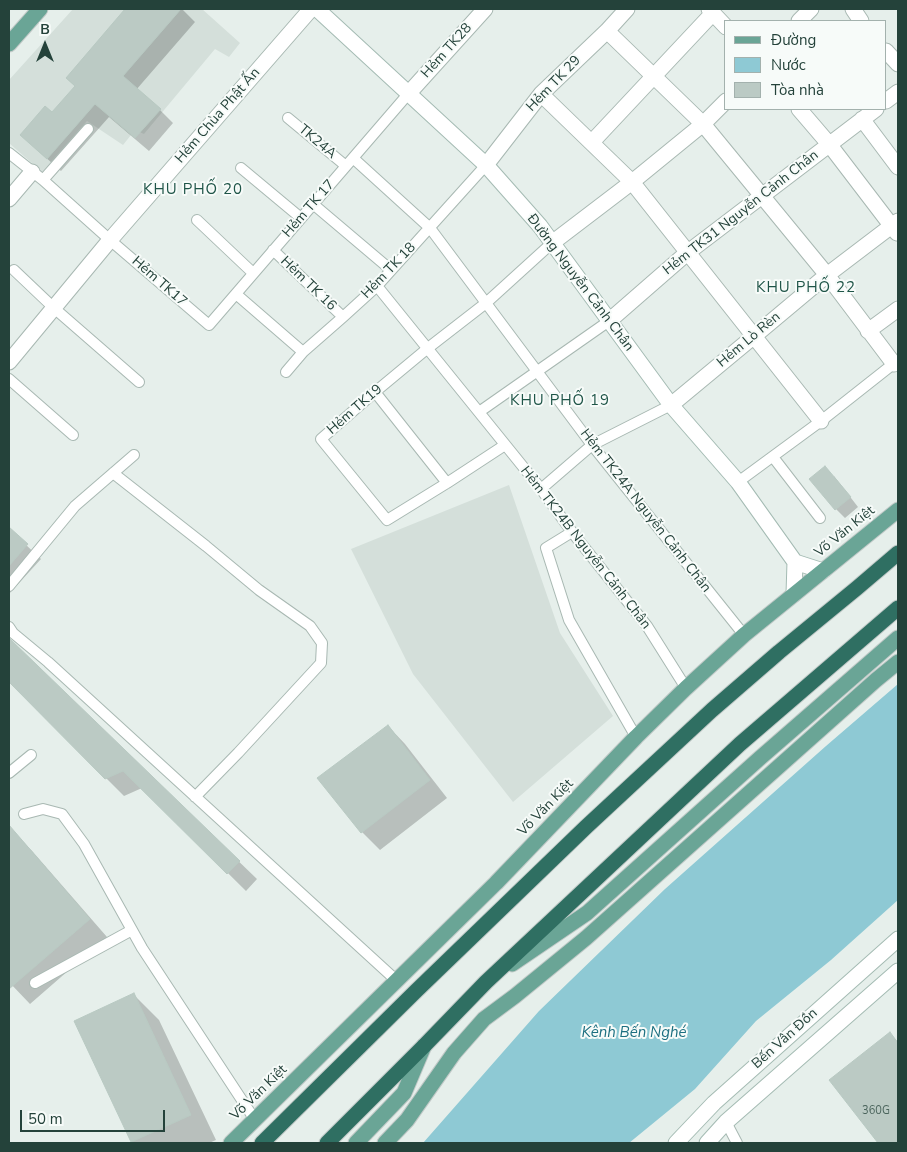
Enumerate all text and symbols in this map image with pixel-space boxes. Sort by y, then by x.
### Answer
north arrow [20,20,70,70]
text: B [40,20,50,39]
street label: Hẻm TK28 [418,20,476,82]
legend [724,20,887,110]
text: Đường [771,30,816,50]
street label: Hẻm TK 29 [523,53,585,115]
text: Nước [771,55,806,75]
street label: Hẻm Chùa Phật Ấn [172,65,264,167]
text: Tòa nhà [771,80,824,100]
street label: TK24A [295,121,339,163]
street label: Hẻm TK31 Nguyễn Cảnh Chân [660,147,822,279]
street label: Hẻm TK 17 [279,177,339,241]
district label: KHU PHỐ 20 [142,181,244,199]
street label: Đường Nguyễn Cảnh Chân [523,211,637,355]
street label: Hẻm TK 18 [358,240,420,302]
street label: Hẻm TK17 [128,253,190,311]
street label: Hẻm TK 16 [277,253,339,315]
district label: KHU PHỐ 22 [755,279,857,297]
street label: Hẻm Lò Rèn [714,309,784,371]
street label: Hẻm TK19 [324,381,386,439]
district label: KHU PHỐ 19 [509,392,611,410]
street label: Hẻm TK24A Nguyễn Cảnh Chân [576,426,714,596]
street label: Hẻm TK24B Nguyễn Cảnh Chân [516,463,654,633]
street label: Võ Văn Kiệt [812,503,878,561]
street label: Võ Văn Kiệt [515,776,577,840]
street label: Bến Vân Đồn [749,1005,821,1073]
water label: Kênh Bến Nghé [582,1024,686,1042]
street label: Võ Văn Kiệt [227,1062,291,1124]
scale bar [22,1100,168,1132]
house number: 360G [862,1104,890,1118]
text: 50 m [28,1109,63,1129]

